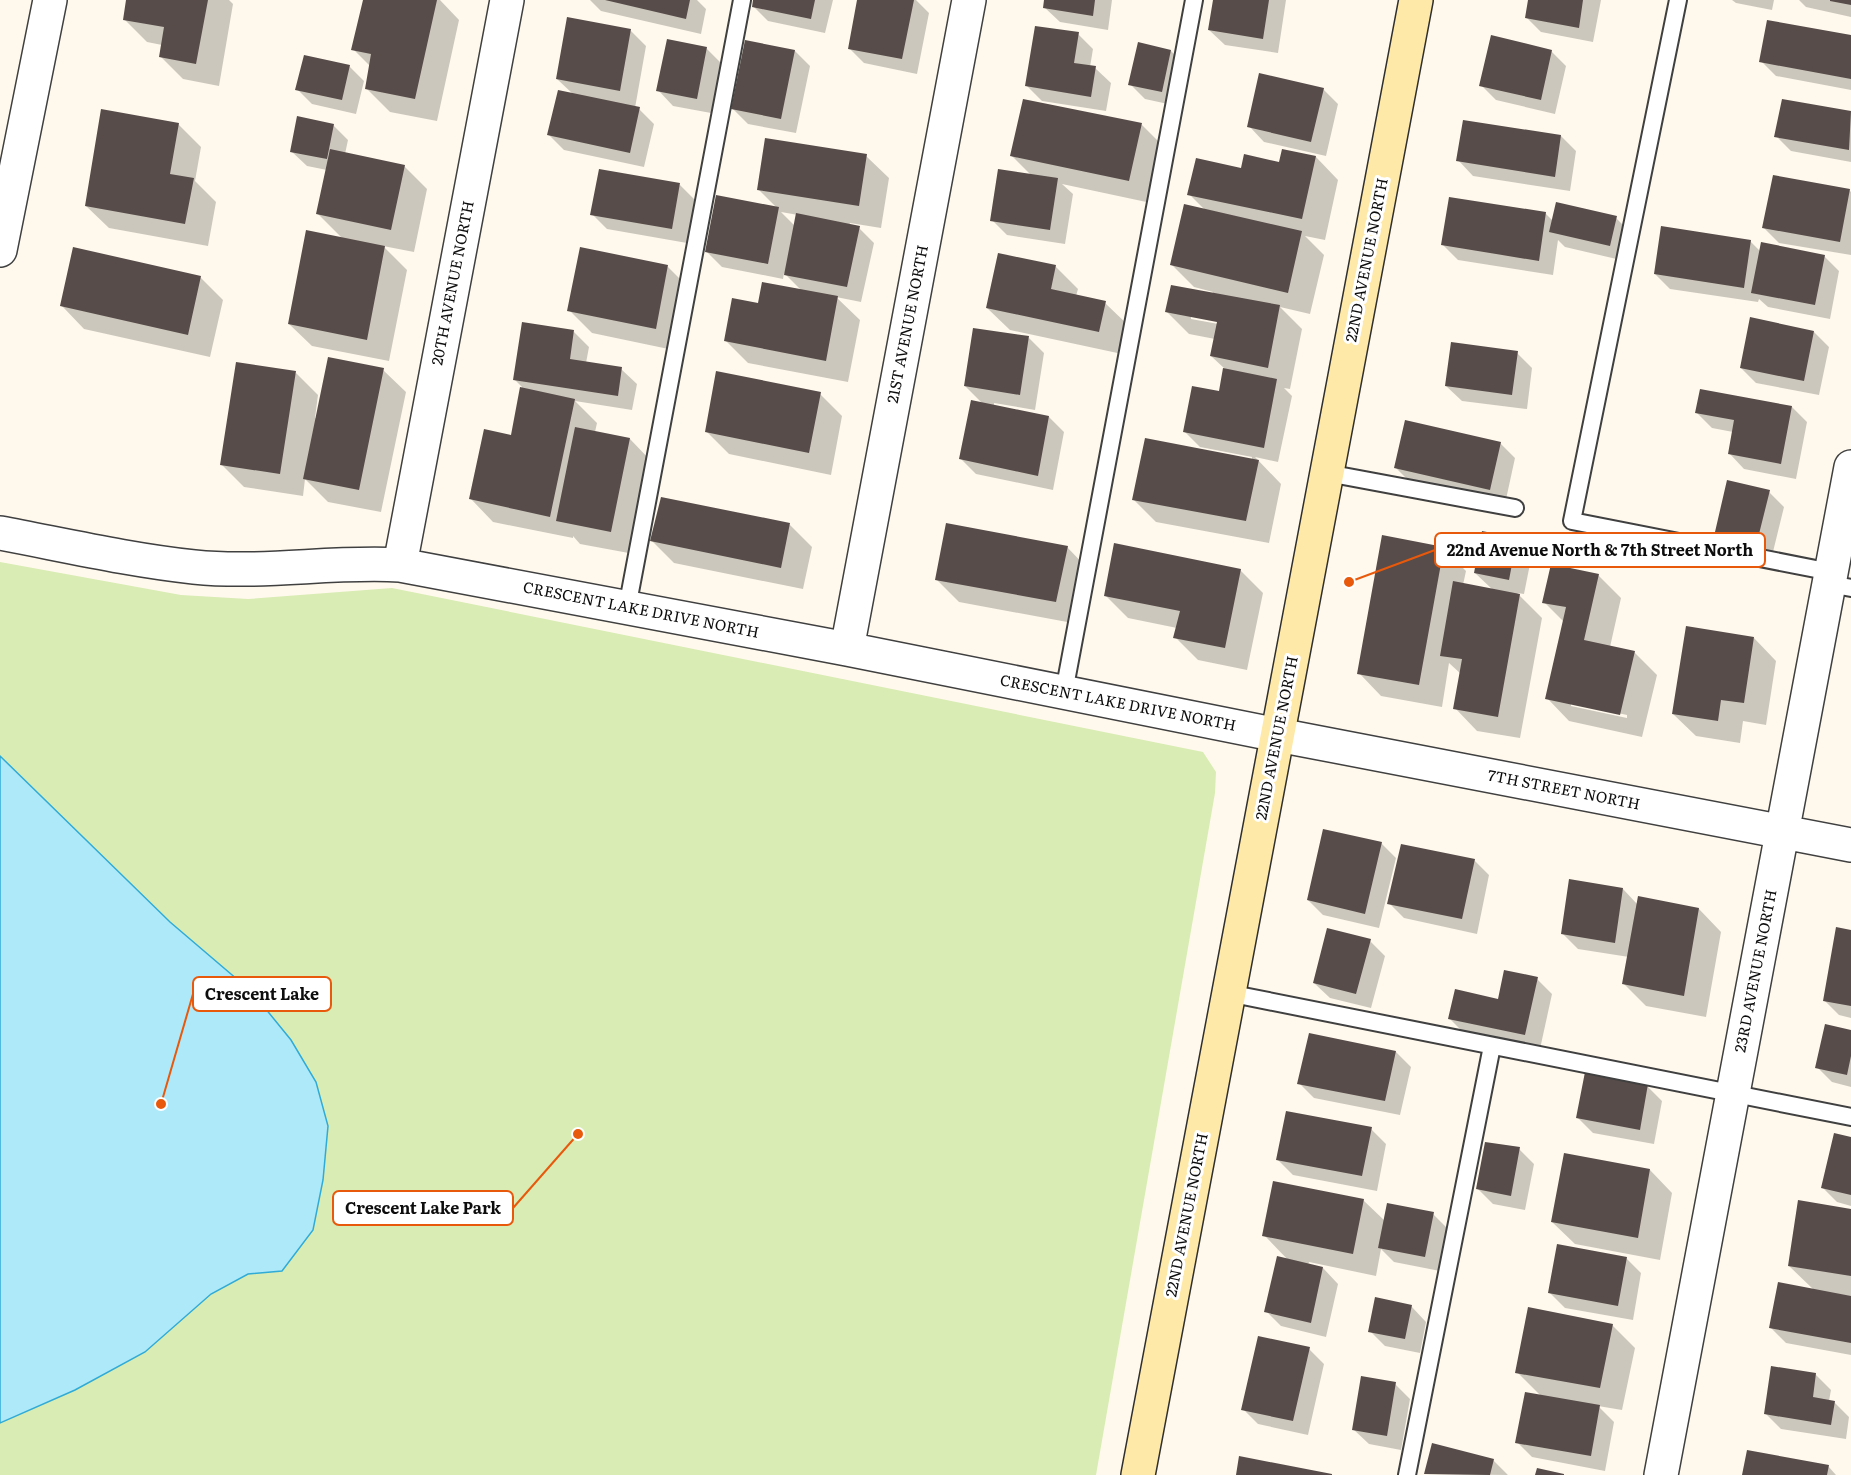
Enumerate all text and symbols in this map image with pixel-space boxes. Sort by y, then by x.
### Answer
street label: 22ND AVENUE NORTH [1338,176,1393,344]
street label: 20TH AVENUE NORTH [424,198,479,367]
street label: 21ST AVENUE NORTH [880,243,933,405]
callout: 22nd Avenue North & 7th Street North [1435,533,1765,567]
text: 22nd Avenue North & 7th Street North [1447,537,1753,561]
street label: CRESCENT LAKE DRIVE NORTH [521,574,761,643]
street label: 22ND AVENUE NORTH [1248,654,1303,822]
street label: CRESCENT LAKE DRIVE NORTH [998,667,1238,736]
street label: 7TH STREET NORTH [1486,762,1642,815]
street label: 23RD AVENUE NORTH [1727,887,1782,1054]
callout: Crescent Lake [193,977,331,1011]
text: Crescent Lake [205,981,319,1005]
street label: 22ND AVENUE NORTH [1158,1131,1213,1299]
callout: Crescent Lake Park [333,1191,513,1225]
text: Crescent Lake Park [345,1195,501,1219]

